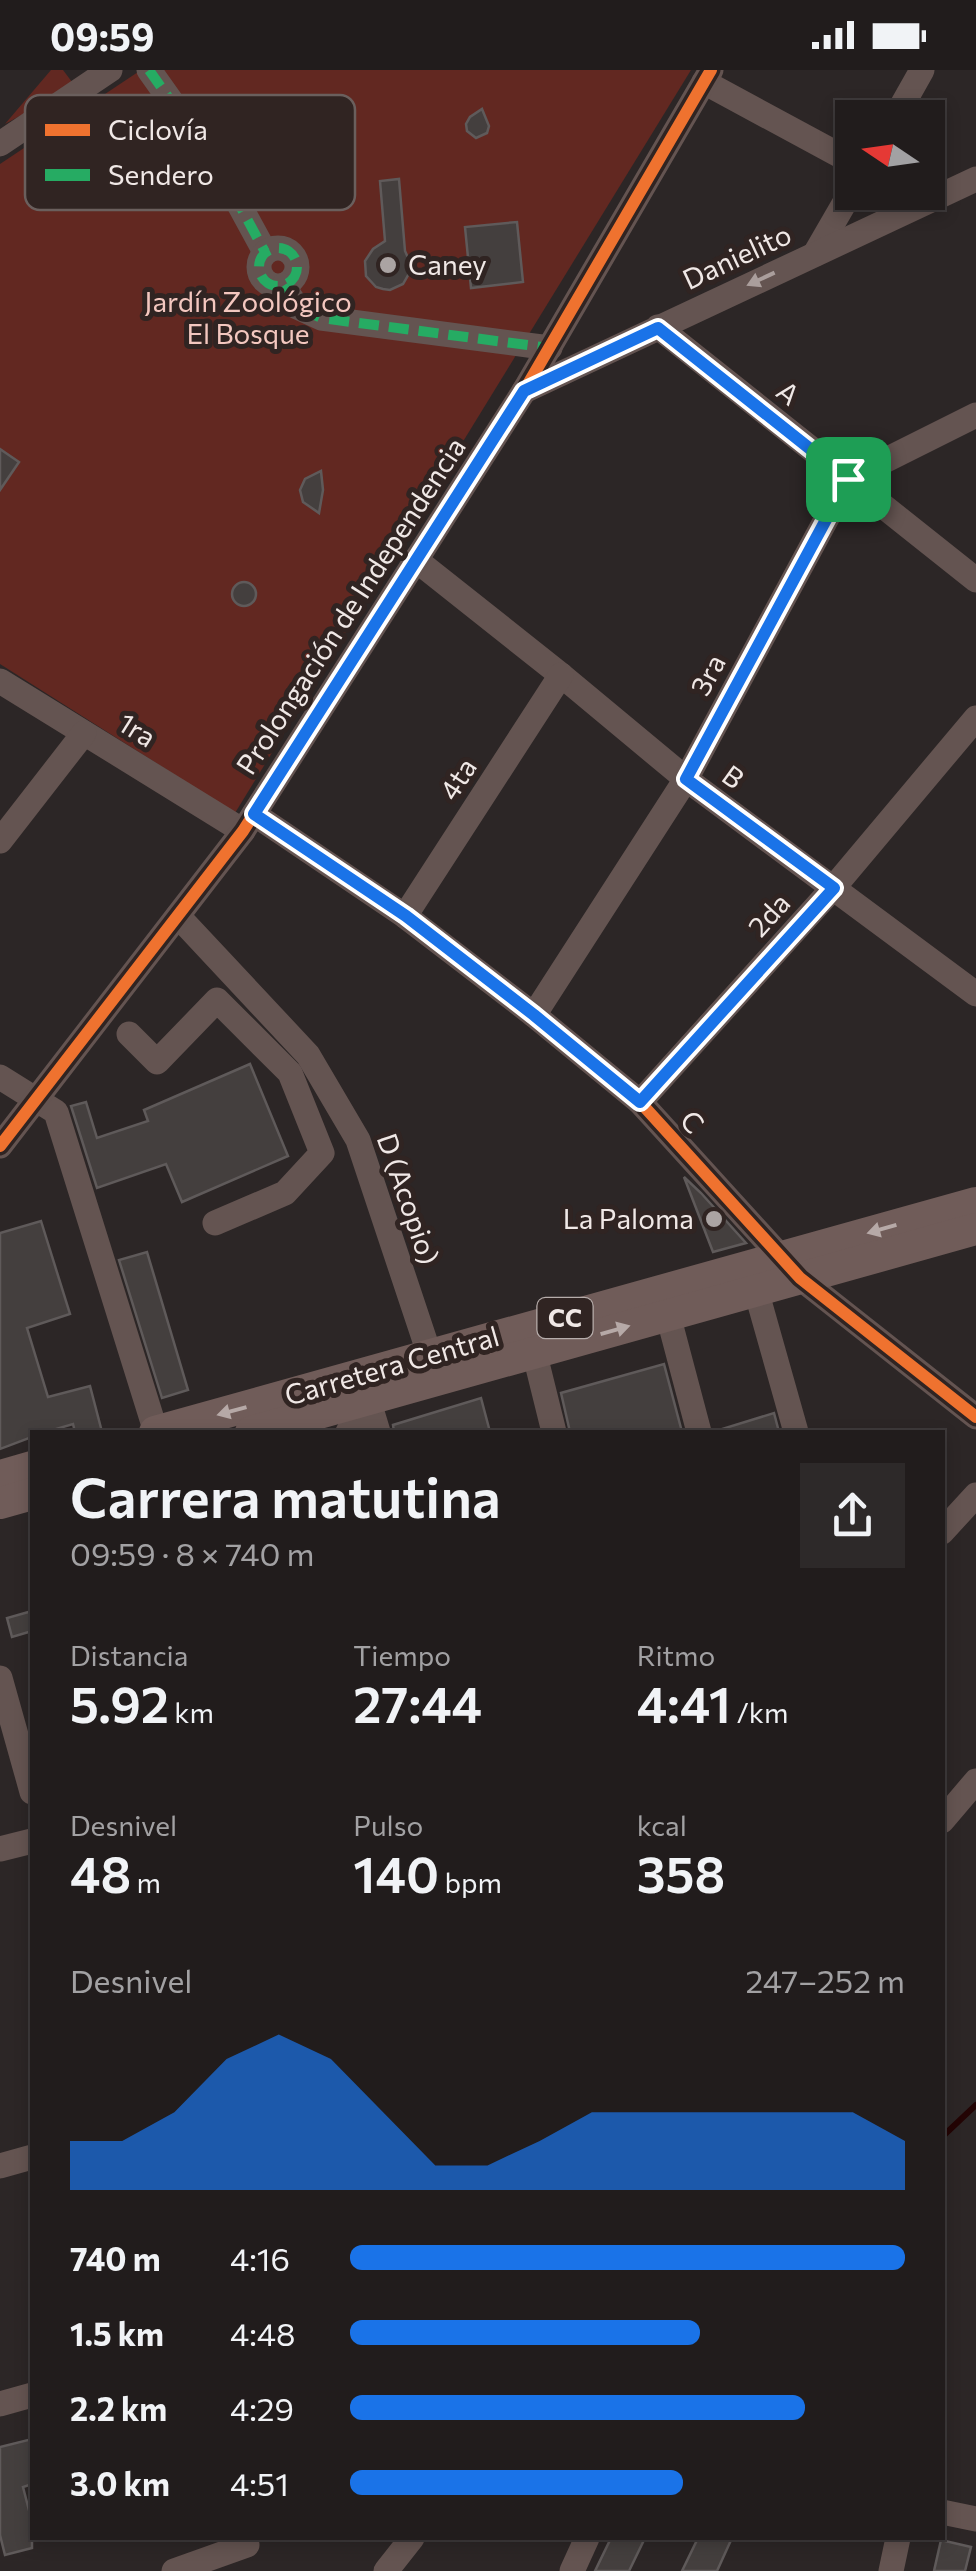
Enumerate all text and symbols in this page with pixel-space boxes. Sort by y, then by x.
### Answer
text: 09:59 [50,12,154,59]
legend [25,95,355,210]
north arrow [835,100,945,210]
map controls [835,100,945,210]
text: Ciclovía [108,112,208,146]
text: Sendero [108,157,214,191]
street label: Danielito [677,216,796,296]
place label: Caney [408,247,487,281]
marker: Caney [377,254,399,276]
one-way arrow [746,271,775,288]
park label: Jardín Zoológico El Bosque [144,284,352,350]
street label: A [770,373,807,412]
street label: Prolongación de Independencia [228,431,472,780]
pin [806,437,891,522]
icon: arrive [821,452,876,507]
street label: 3ra [682,648,732,701]
street label: 1ra [113,705,162,754]
street label: 4ta [431,751,483,806]
street label: B [716,757,751,795]
street label: 2da [740,886,796,943]
street label: C [674,1103,712,1140]
street label: D (Acopio) [371,1129,447,1269]
place label: La Paloma [563,1201,694,1235]
marker: La Paloma [703,1208,725,1230]
one-way arrow [866,1222,897,1238]
road number: CC [538,1298,592,1338]
street label: Carretera Central [281,1318,503,1412]
one-way arrow [600,1322,631,1338]
one-way arrow [216,1403,247,1419]
text: Carrera matutina [70,1462,501,1529]
button: share [800,1463,905,1568]
text: 09:59 · 8 × 740 m [70,1533,314,1573]
text: Distancia [70,1638,188,1672]
text: Tiempo [353,1638,451,1672]
text: Ritmo [637,1638,715,1672]
text: 5.92 [70,1672,169,1733]
text: 27:44 [353,1672,482,1733]
text: 4:41 [637,1672,731,1733]
text: km [169,1695,214,1729]
text: /km [731,1695,788,1729]
text: Desnivel [70,1808,177,1842]
text: Pulso [353,1808,423,1842]
text: kcal [637,1808,687,1842]
text: 48 [70,1842,131,1903]
text: 140 [353,1842,439,1903]
text: 358 [637,1842,725,1903]
text: m [131,1865,161,1899]
text: bpm [439,1865,502,1899]
text: Desnivel [70,1960,192,2000]
text: 247–252 m [746,1960,905,2000]
text: 740 m [70,2238,161,2278]
text: 4:16 [230,2238,290,2278]
text: 1.5 km [70,2313,164,2353]
text: 4:48 [230,2313,295,2353]
text: 2.2 km [70,2388,167,2428]
text: 4:29 [230,2388,294,2428]
text: 3.0 km [70,2463,170,2503]
text: 4:51 [230,2463,289,2503]

